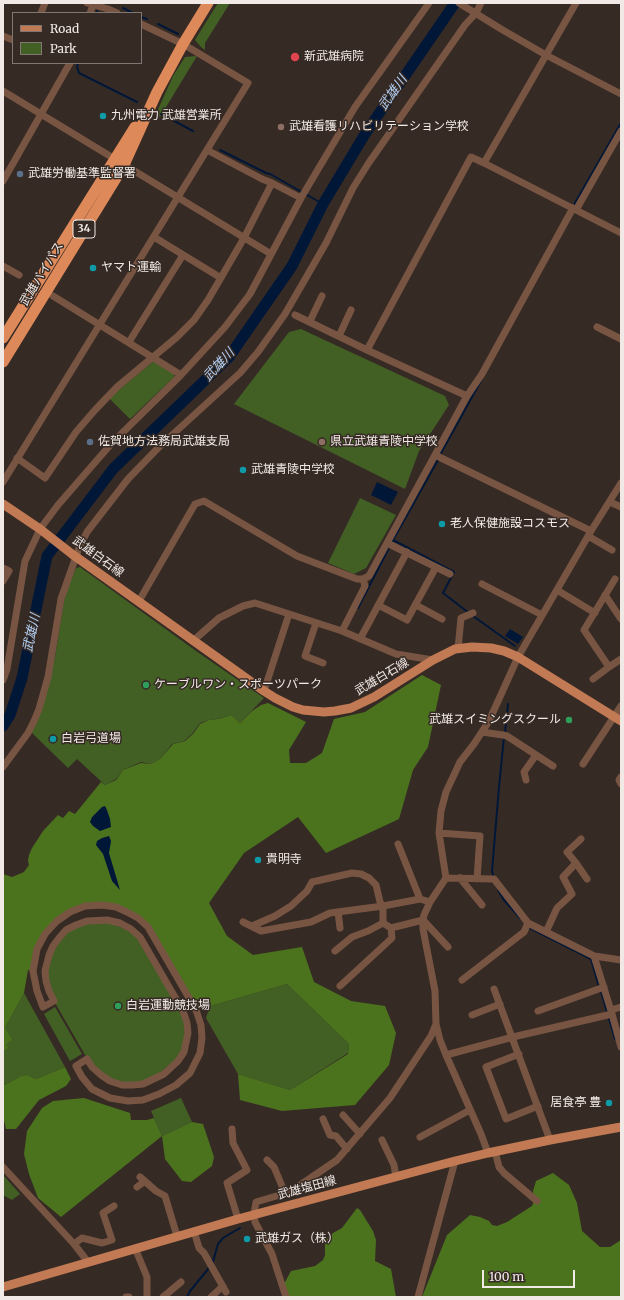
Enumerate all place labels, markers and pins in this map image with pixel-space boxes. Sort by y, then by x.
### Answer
place label: 新武雄病院 [304,50,364,64]
marker: 新武雄病院 [289,51,301,63]
place label: 九州電力 武雄営業所 [111,109,222,123]
marker: 九州電力 武雄営業所 [98,111,108,121]
place label: 武雄看護リハビリテーション学校 [289,120,469,134]
marker: 武雄看護リハビリテーション学校 [276,122,286,132]
place label: 武雄労働基準監督署 [28,167,136,181]
marker: 武雄労働基準監督署 [15,169,25,179]
place label: ヤマト運輸 [101,261,161,275]
marker: ヤマト運輸 [88,263,98,273]
place label: 佐賀地方法務局武雄支局 [98,435,230,449]
place label: 県立武雄青陵中学校 [330,435,438,449]
marker: 佐賀地方法務局武雄支局 [85,437,95,447]
marker: 県立武雄青陵中学校 [317,437,327,447]
place label: 武雄青陵中学校 [251,463,335,477]
marker: 武雄青陵中学校 [238,465,248,475]
place label: 老人保健施設コスモス [450,517,570,531]
marker: 老人保健施設コスモス [437,519,447,529]
place label: ケーブルワン・スポーツパーク [154,678,322,692]
marker: ケーブルワン・スポーツパーク [141,680,151,690]
place label: 武雄スイミングスクール [429,713,561,727]
marker: 武雄スイミングスクール [564,715,574,725]
place label: 白岩弓道場 [61,732,121,746]
marker: 白岩弓道場 [48,734,58,744]
place label: 貴明寺 [266,853,302,867]
marker: 貴明寺 [253,855,263,865]
place label: 白岩運動競技場 [126,999,210,1013]
marker: 白岩運動競技場 [113,1001,123,1011]
place label: 居食亭 豊 [550,1096,601,1110]
marker: 居食亭 豊 [604,1098,614,1108]
place label: 武雄ガス（株） [255,1232,339,1246]
marker: 武雄ガス（株） [242,1234,252,1244]

